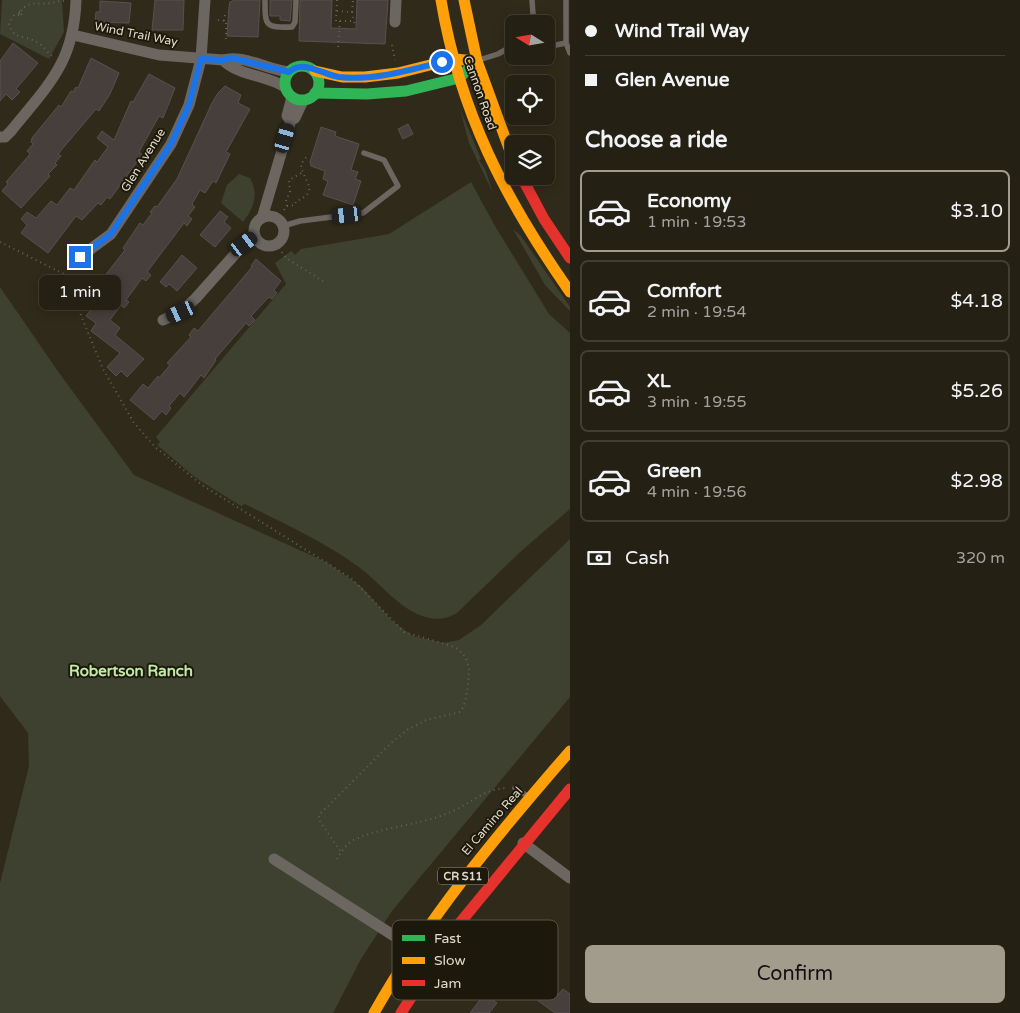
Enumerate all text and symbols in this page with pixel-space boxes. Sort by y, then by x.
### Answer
north arrow [505,15,555,65]
map controls [505,15,555,185]
street label: Wind Trail Way [93,19,179,49]
text: Wind Trail Way [615,20,749,42]
route start [431,51,453,73]
street label: Cannon Road [461,54,499,132]
text: Glen Avenue [615,69,729,91]
button: locate [505,75,555,125]
car [273,121,296,155]
street label: Glen Avenue [118,125,168,194]
text: Choose a ride [585,127,728,153]
button: layers [505,135,555,185]
icon: car [587,189,632,234]
text: Economy [647,190,731,212]
text: $3.10 [951,200,1003,222]
car [331,206,362,224]
text: 1 min · 19:53 [647,212,746,232]
car [227,229,260,259]
route end [69,246,91,268]
callout: 1 min [39,274,121,310]
icon: car [587,279,632,324]
text: Comfort [647,280,721,302]
text: 1 min [59,282,101,302]
text: $4.18 [951,290,1003,312]
car [164,299,197,325]
text: 2 min · 19:54 [647,302,746,322]
icon: car [587,369,632,414]
text: XL [647,370,671,392]
text: $5.26 [951,380,1003,402]
text: 3 min · 19:55 [647,392,746,412]
icon: car [587,459,632,504]
text: Green [647,460,701,482]
text: $2.98 [951,470,1003,492]
text: 4 min · 19:56 [647,482,746,502]
icon: cash [585,544,613,572]
text: Cash [625,547,670,569]
text: 320 m [956,548,1005,568]
district label: Robertson Ranch [69,662,193,680]
street label: El Camino Real [459,784,525,858]
road number: CR S11 [438,868,488,884]
legend [392,920,558,1000]
text: Fast [434,930,462,947]
button: Confirm [585,945,1005,1003]
text: Slow [434,952,466,969]
text: Jam [434,975,461,992]

